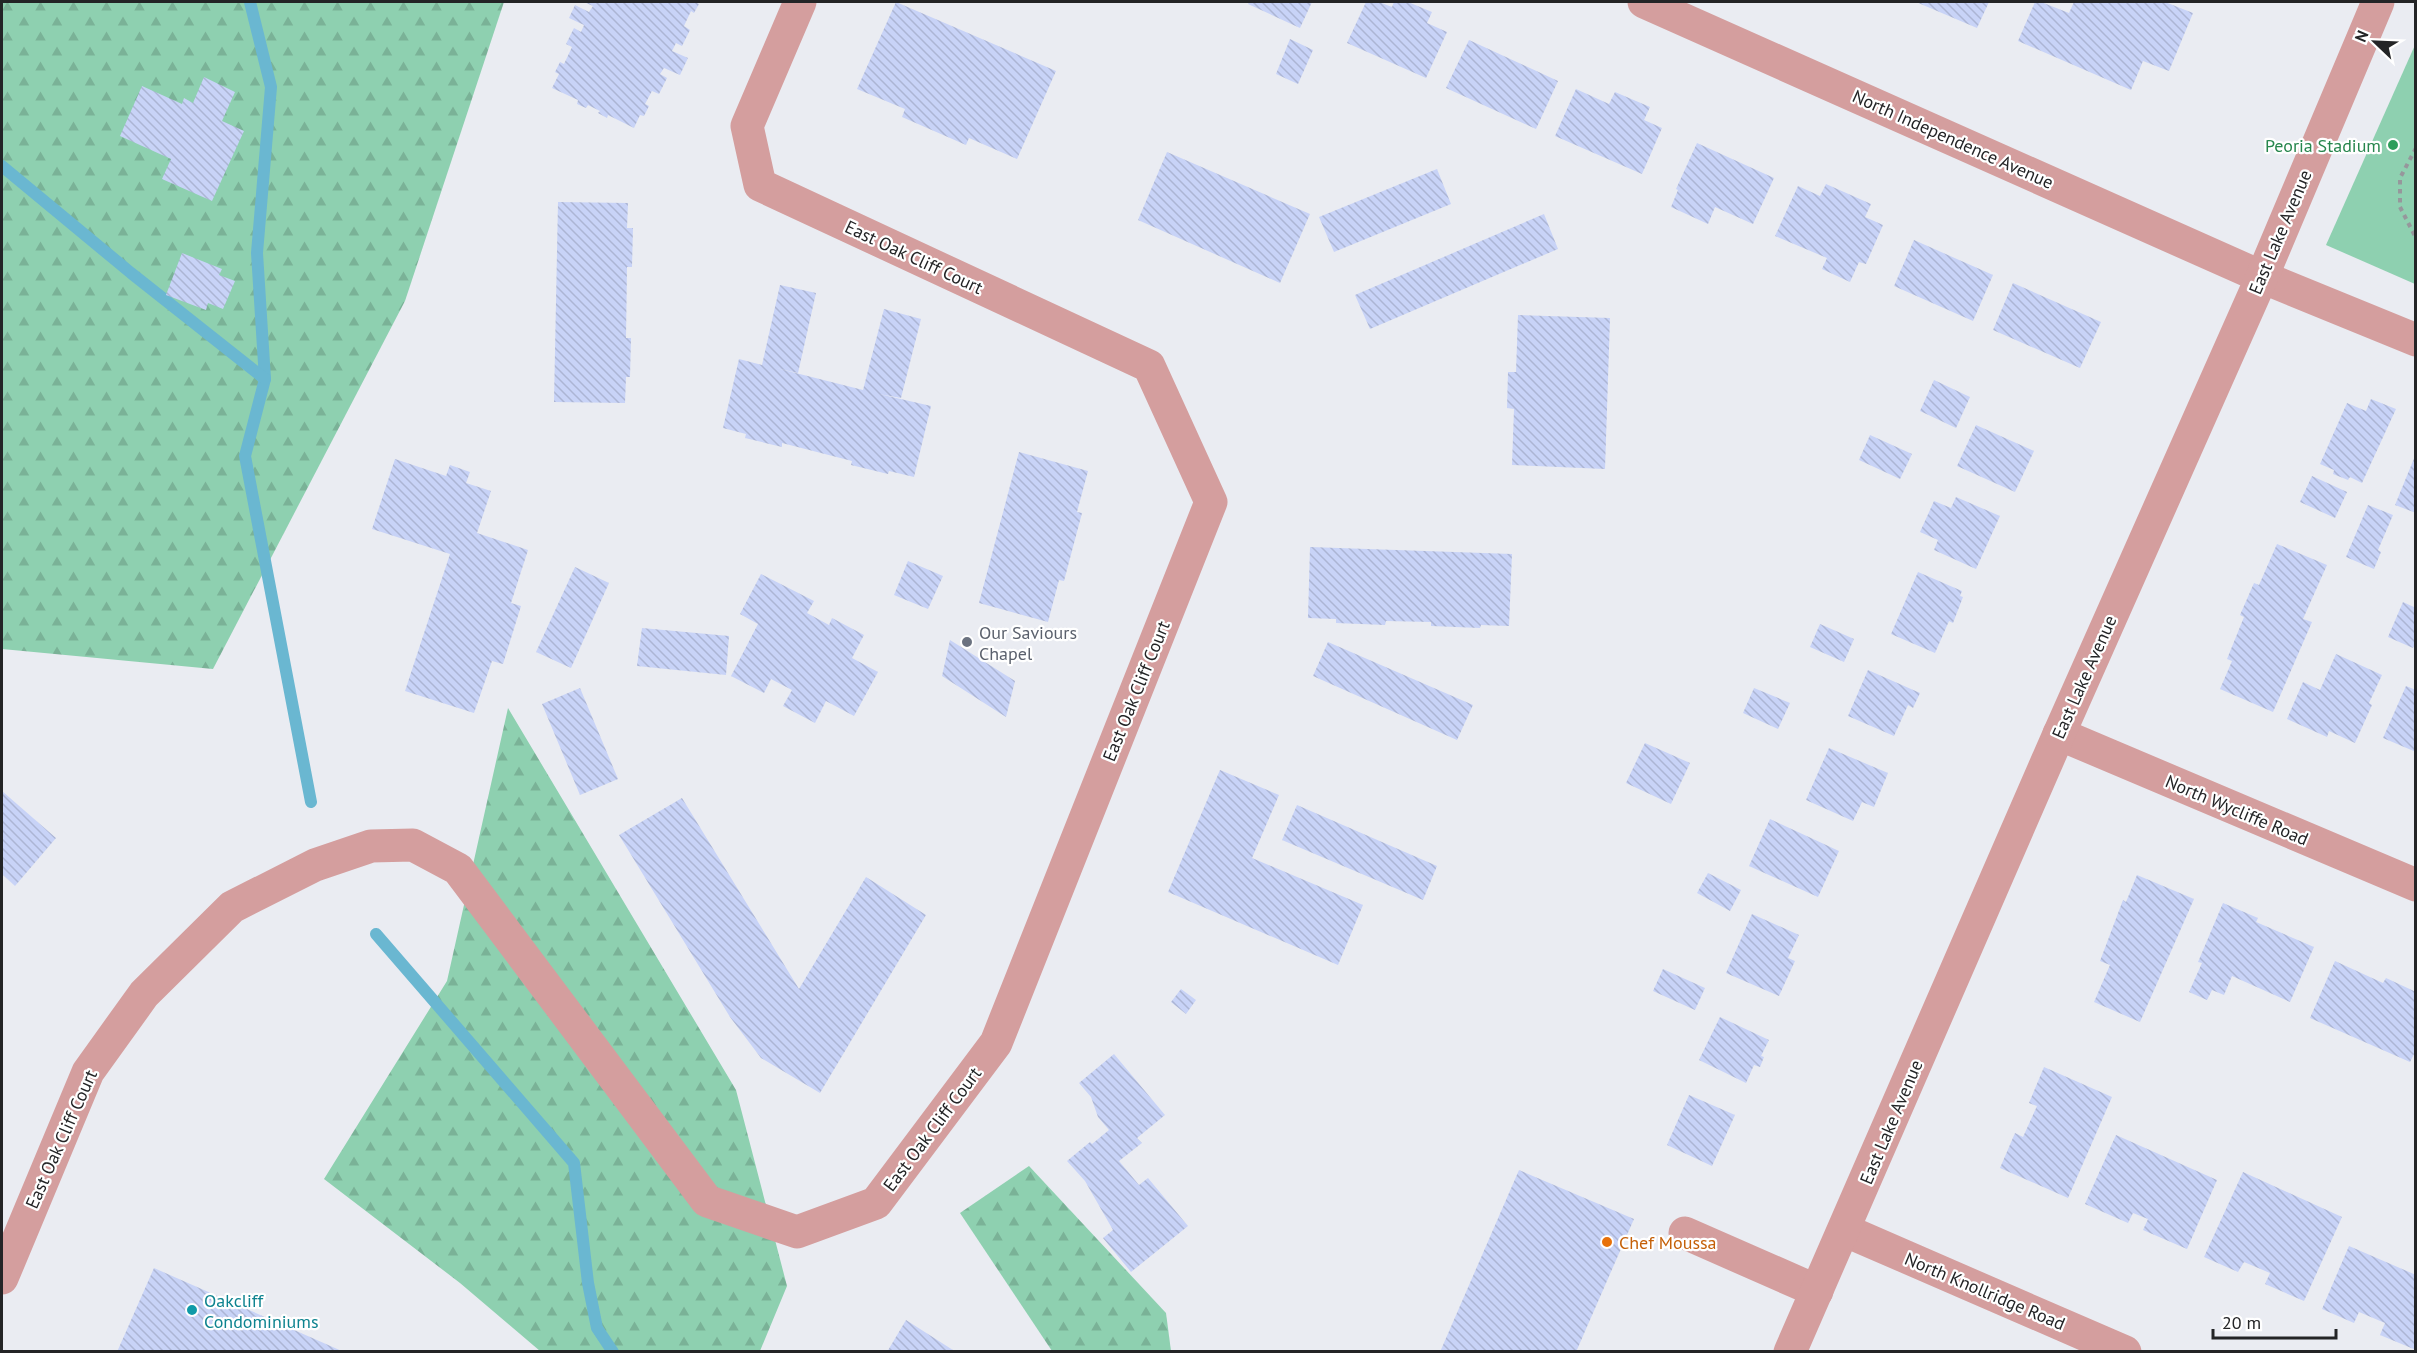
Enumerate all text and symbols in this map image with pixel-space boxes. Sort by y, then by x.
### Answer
north arrow [2345,12,2405,72]
text: N [2350,27,2372,45]
street label: North Independence Avenue [1849,84,2057,194]
place label: Peoria Stadium [2265,134,2381,157]
marker: Peoria Stadium [2386,138,2400,152]
street label: East Lake Avenue [2243,166,2317,298]
street label: East Oak Cliff Court [841,215,987,299]
street label: East Lake Avenue [2046,612,2122,742]
street label: East Oak Cliff Court [1097,617,1175,765]
place label: Our Saviours Chapel [979,621,1077,665]
marker: Our Saviours Chapel [960,635,974,649]
street label: North Wycliffe Road [2162,769,2312,851]
street label: East Lake Avenue [1854,1056,1928,1188]
street label: East Oak Cliff Court [878,1062,986,1196]
street label: East Oak Cliff Court [20,1066,102,1212]
place label: Chef Moussa [1619,1231,1717,1254]
marker: Chef Moussa [1600,1235,1614,1249]
street label: North Knollridge Road [1901,1247,2069,1335]
place label: Oakcliff Condominiums [204,1289,318,1333]
scale bar [2213,1302,2336,1340]
marker: Oakcliff Condominiums [185,1303,199,1317]
text: 20 m [2222,1311,2261,1334]

